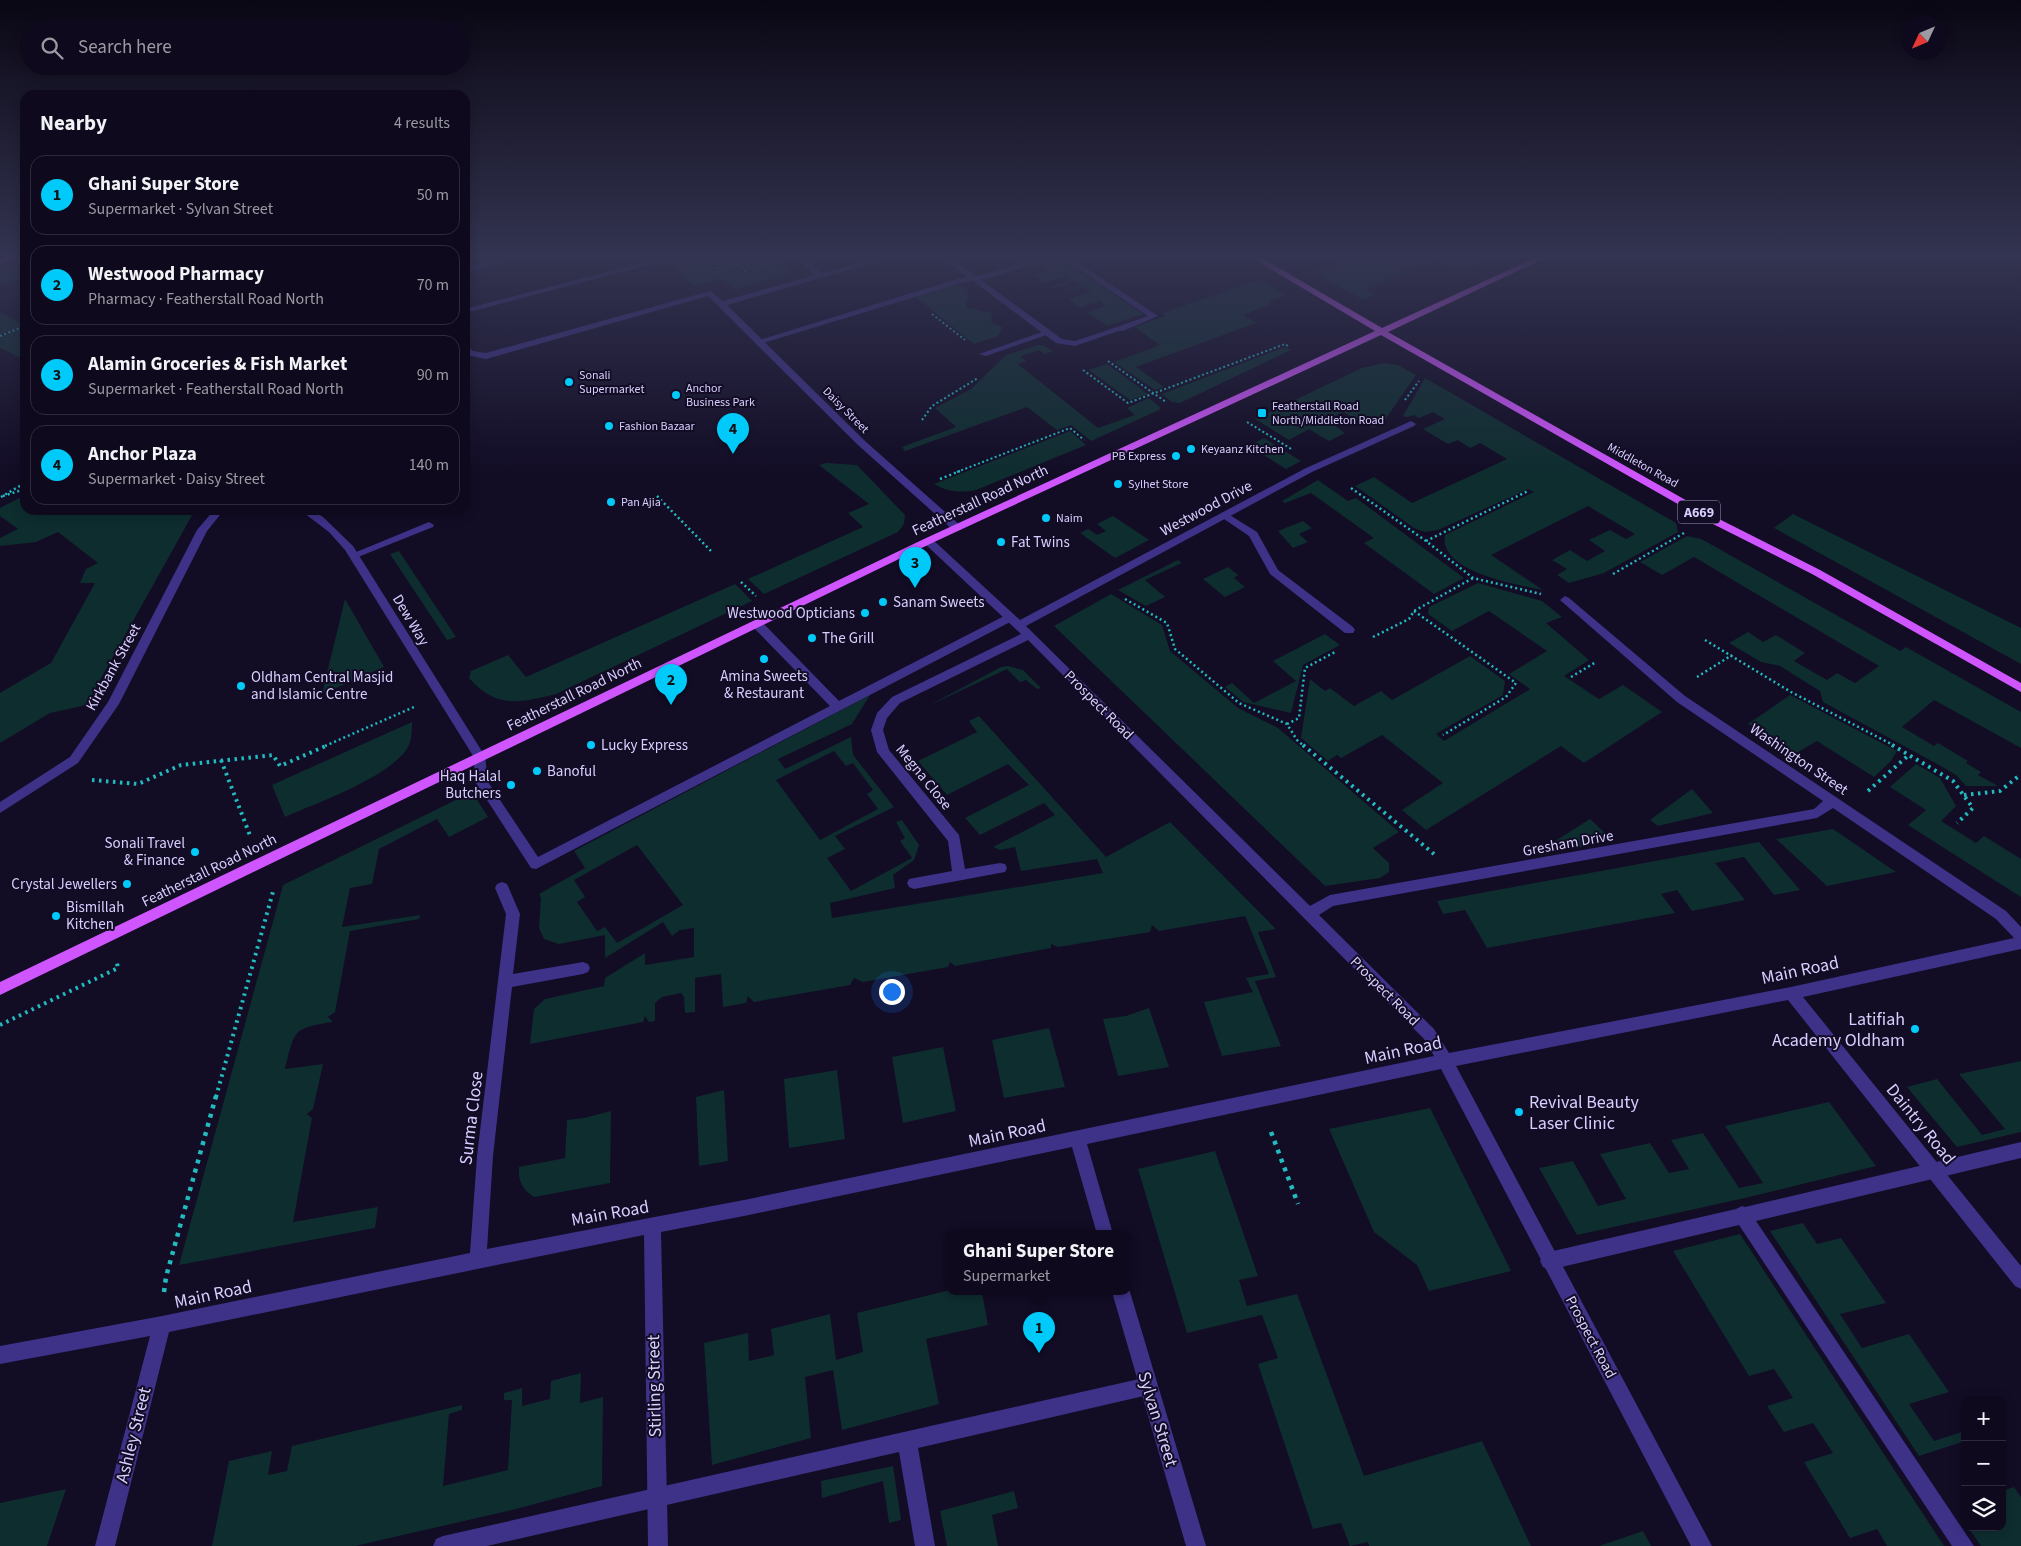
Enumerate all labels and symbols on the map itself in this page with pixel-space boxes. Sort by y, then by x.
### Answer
north arrow [1901,15,1946,60]
place label: Sonali Supermarket [579,367,644,398]
marker: Sonali Supermarket [563,376,575,388]
place label: Anchor Business Park [686,380,755,411]
street label: Daisy Street [819,383,873,437]
marker: Anchor Business Park [670,389,682,401]
place label: Featherstall Road North/Middleton Road [1272,398,1384,429]
marker: Featherstall Road North/Middleton Road [1256,407,1268,419]
pin: 4 [717,413,749,454]
place label: Fashion Bazaar [619,418,696,435]
marker: Fashion Bazaar [603,420,615,432]
street label: Middleton Road [1604,439,1681,492]
place label: Keyaanz Kitchen [1201,441,1284,458]
marker: Keyaanz Kitchen [1185,443,1197,455]
place label: PB Express [1112,448,1166,465]
marker: PB Express [1170,450,1182,462]
street label: Featherstall Road North [909,460,1052,541]
street label: Westwood Drive [1157,475,1256,541]
place label: Sylhet Store [1128,476,1188,493]
marker: Sylhet Store [1112,478,1124,490]
place label: Pan Ajia [621,494,661,511]
marker: Pan Ajia [605,496,617,508]
road number: A669 [1678,501,1720,524]
place label: Naim [1056,510,1083,527]
marker: Naim [1040,512,1052,524]
place label: Fat Twins [1011,532,1070,553]
marker: Fat Twins [995,536,1007,548]
pin: 3 [899,547,931,588]
street label: Dew Way [387,591,434,650]
place label: Sanam Sweets [893,592,984,613]
marker: Sanam Sweets [877,596,889,608]
place label: Westwood Opticians [727,603,855,624]
marker: Westwood Opticians [859,607,871,619]
street label: Kirkbank Street [81,620,146,715]
place label: The Grill [822,628,875,649]
marker: The Grill [806,632,818,644]
street label: Featherstall Road North [503,653,645,736]
marker: Amina Sweets & Restaurant [758,653,770,665]
pin: 2 [655,664,687,705]
place label: Amina Sweets & Restaurant [720,666,808,704]
street label: Prospect Road [1059,666,1138,745]
place label: Oldham Central Masjid and Islamic Centre [251,667,393,705]
marker: Oldham Central Masjid and Islamic Centre [235,680,247,692]
street label: Washington Street [1745,719,1852,800]
place label: Lucky Express [601,735,688,756]
marker: Lucky Express [585,739,597,751]
street label: Megna Close [891,740,957,815]
place label: Banoful [547,761,596,782]
marker: Banoful [531,765,543,777]
place label: Haq Halal Butchers [440,766,501,804]
marker: Haq Halal Butchers [505,779,517,791]
street label: Gresham Drive [1521,825,1615,862]
street label: Featherstall Road North [138,829,280,912]
place label: Sonali Travel & Finance [105,833,185,871]
marker: Sonali Travel & Finance [189,846,201,858]
place label: Crystal Jewellers [11,874,117,895]
marker: Crystal Jewellers [121,878,133,890]
place label: Bismillah Kitchen [66,897,124,935]
marker: Bismillah Kitchen [50,910,62,922]
street label: Main Road [1759,950,1841,991]
street label: Prospect Road [1345,952,1424,1031]
your location [879,979,905,1005]
place label: Latifiah Academy Oldham [1772,1007,1905,1053]
marker: Latifiah Academy Oldham [1909,1023,1921,1035]
street label: Main Road [1362,1030,1444,1071]
street label: Surma Close [453,1070,490,1166]
street label: Daintry Road [1880,1078,1961,1170]
place label: Revival Beauty Laser Clinic [1529,1090,1639,1136]
marker: Revival Beauty Laser Clinic [1513,1106,1525,1118]
street label: Main Road [966,1113,1048,1154]
street label: Main Road [569,1194,651,1233]
street label: Main Road [172,1274,254,1315]
street label: Prospect Road [1560,1292,1621,1382]
pin: 1 [1023,1312,1055,1353]
street label: Stirling Street [641,1334,668,1437]
street label: Sylvan Street [1131,1368,1184,1470]
street label: Ashley Street [109,1384,157,1486]

